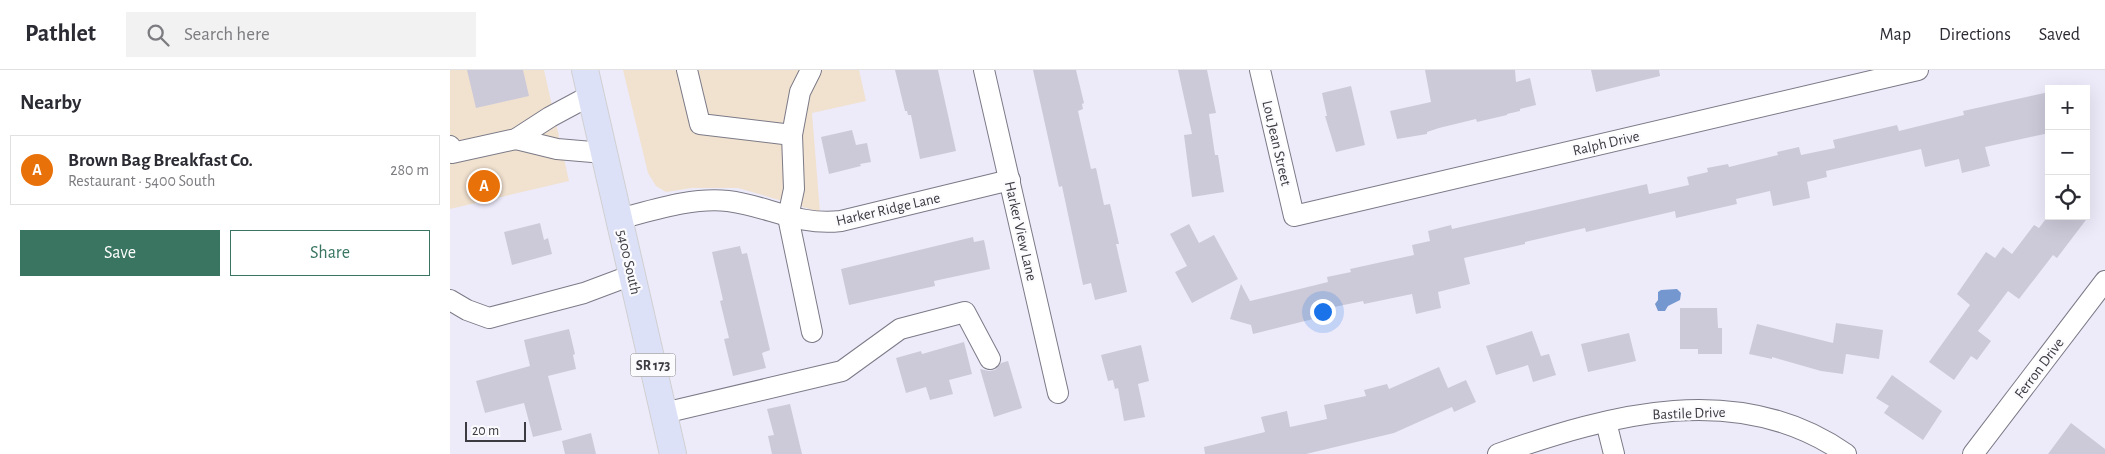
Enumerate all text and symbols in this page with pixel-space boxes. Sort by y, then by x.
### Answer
search box [126,12,476,57]
icon: search [144,21,172,49]
text: Pathlet [25,22,96,46]
text: Search here [184,25,270,44]
text: Map [1880,26,1911,44]
text: Directions [1939,26,2011,44]
text: Saved [2039,26,2080,44]
map controls [2045,85,2090,220]
button: + [2045,85,2090,130]
text: Nearby [20,92,81,113]
street label: Lou Jean Street [1259,99,1294,187]
street label: Ralph Drive [1571,129,1641,158]
button: − [2045,130,2090,175]
text: Brown Bag Breakfast Co. [68,151,253,170]
text: A [32,162,42,178]
text: 280 m [390,162,429,178]
pin: A [468,167,500,205]
text: Restaurant · 5400 South [68,173,215,189]
button: locate [2045,175,2090,220]
street label: Harker View Lane [1002,180,1039,282]
street label: Harker Ridge Lane [835,190,942,229]
street label: 5400 South [614,228,643,296]
button: Save [20,230,220,276]
button: Share [230,230,430,276]
your location [1310,299,1336,325]
street label: Ferron Drive [2012,335,2067,401]
road number: SR 173 [630,354,676,376]
street label: Bastile Drive [1652,405,1726,422]
scale bar [465,419,526,442]
text: 20 m [472,424,499,438]

